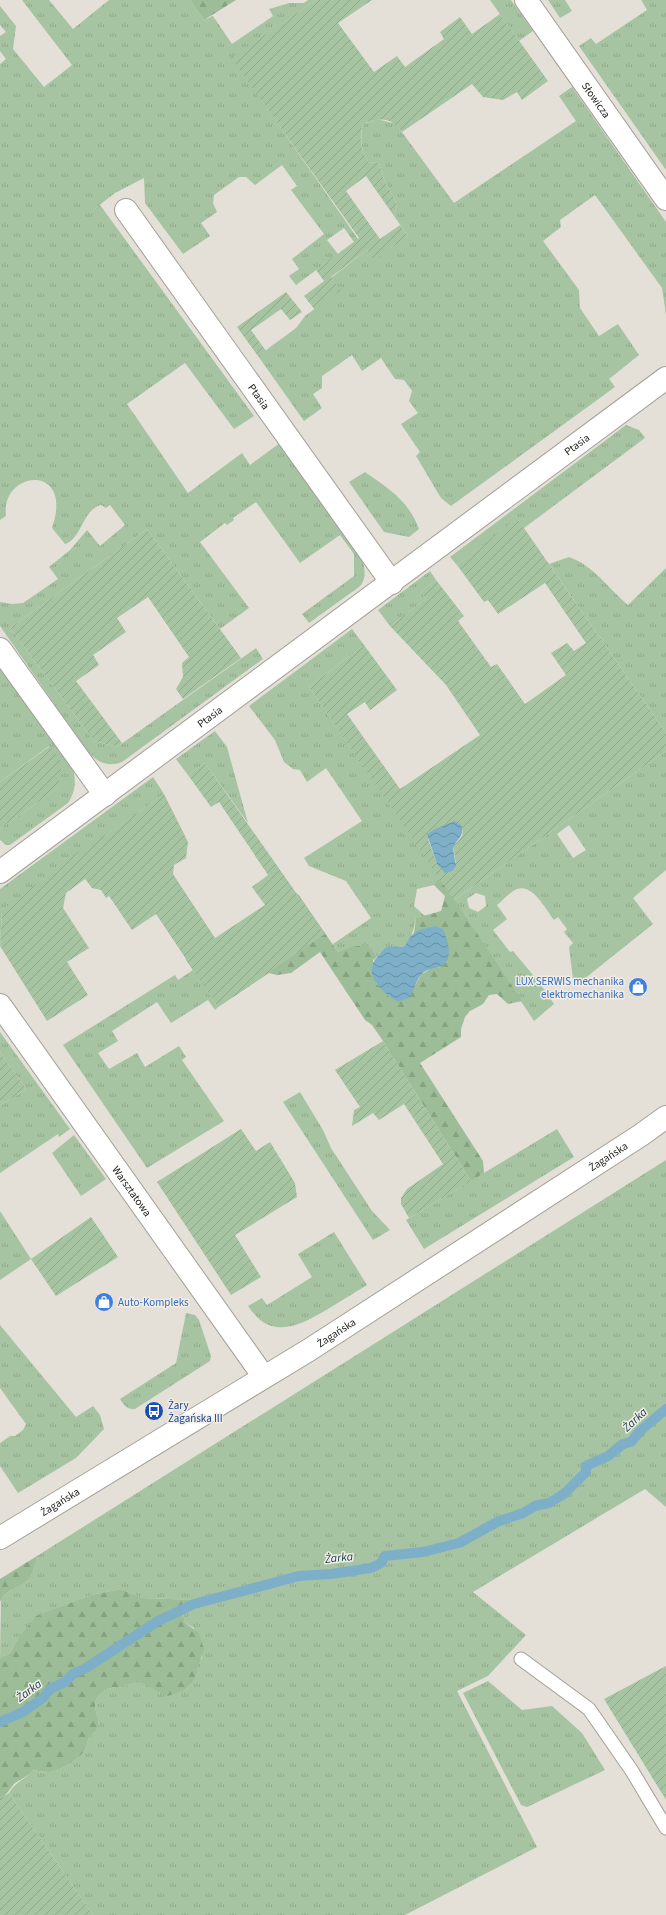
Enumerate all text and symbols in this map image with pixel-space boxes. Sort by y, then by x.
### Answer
street label: Słowicza [578,79,614,121]
street label: Ptasia [245,381,273,412]
street label: Ptasia [561,430,592,459]
street label: Ptasia [194,702,225,731]
place label: LUX SERWIS mechanika elektromechanika [516,974,624,1002]
shop icon: LUX SERWIS mechanika elektromechanika [627,976,649,998]
street label: Żagańska [586,1138,631,1175]
street label: Warsztatowa [109,1163,155,1219]
shop icon: Auto-Kompleks [93,1291,115,1313]
place label: Auto-Kompleks [118,1295,189,1310]
street label: Żagańska [314,1314,359,1351]
place label: Żary Żagańska III [168,1398,223,1426]
bus stop icon: Żary Żagańska III [143,1400,165,1422]
water label: Żarka [618,1404,652,1437]
street label: Żagańska [37,1484,82,1519]
water label: Żarka [323,1548,355,1568]
water label: Żarka [12,1675,46,1707]

